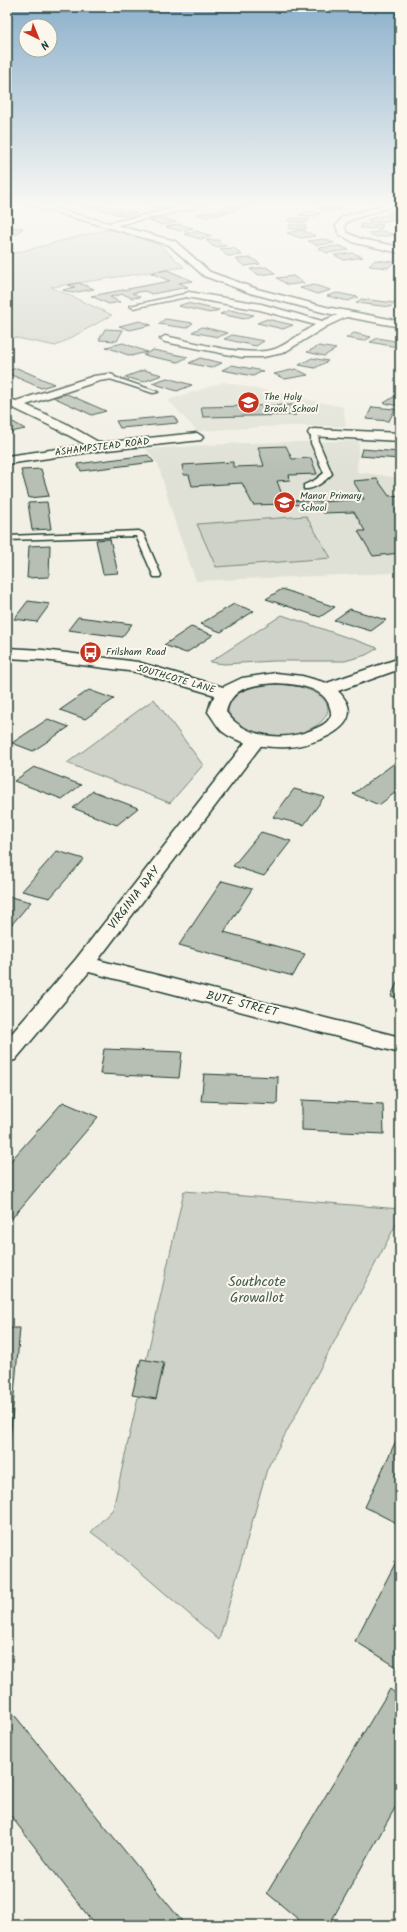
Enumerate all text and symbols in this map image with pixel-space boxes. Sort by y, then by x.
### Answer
north arrow [18,18,58,58]
text: N [35,36,53,54]
place label: The Holy Brook School [264,389,319,417]
school or university icon: The Holy Brook School [236,390,262,416]
street label: ASHAMPSTEAD ROAD [54,433,151,461]
place label: Manor Primary School [300,488,362,516]
school or university icon: Manor Primary School [271,489,297,515]
bus stop icon: Frilsham Road [78,639,104,665]
place label: Frilsham Road [106,644,167,660]
street label: SOUTHCOTE LANE [135,660,218,698]
street label: VIRGINIA WAY [103,861,165,934]
street label: BUTE STREET [204,986,281,1022]
park label: Southcote Growallot [228,1271,287,1309]

